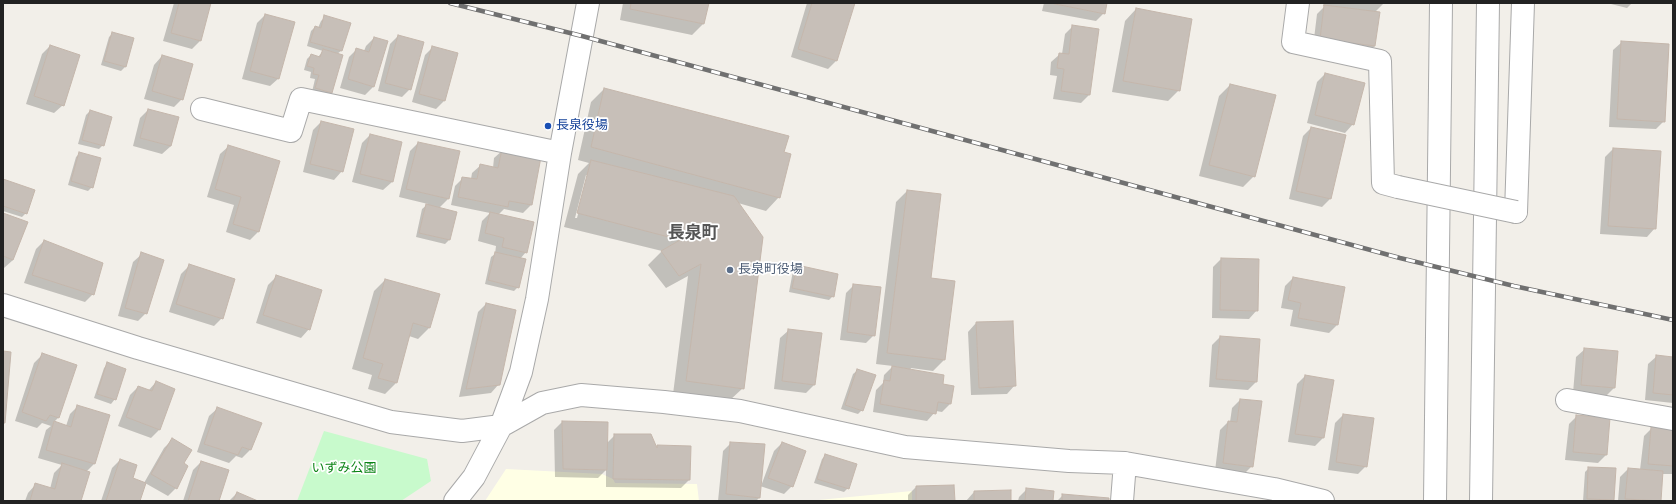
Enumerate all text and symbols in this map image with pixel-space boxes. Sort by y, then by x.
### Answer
place label: 長泉役場 [556,118,608,134]
marker: 長泉役場 [543,121,553,131]
district label: 長泉町 [668,223,718,243]
place label: 長泉町役場 [738,262,803,278]
marker: 長泉町役場 [725,265,735,275]
park label: いずみ公園 [312,461,376,477]

